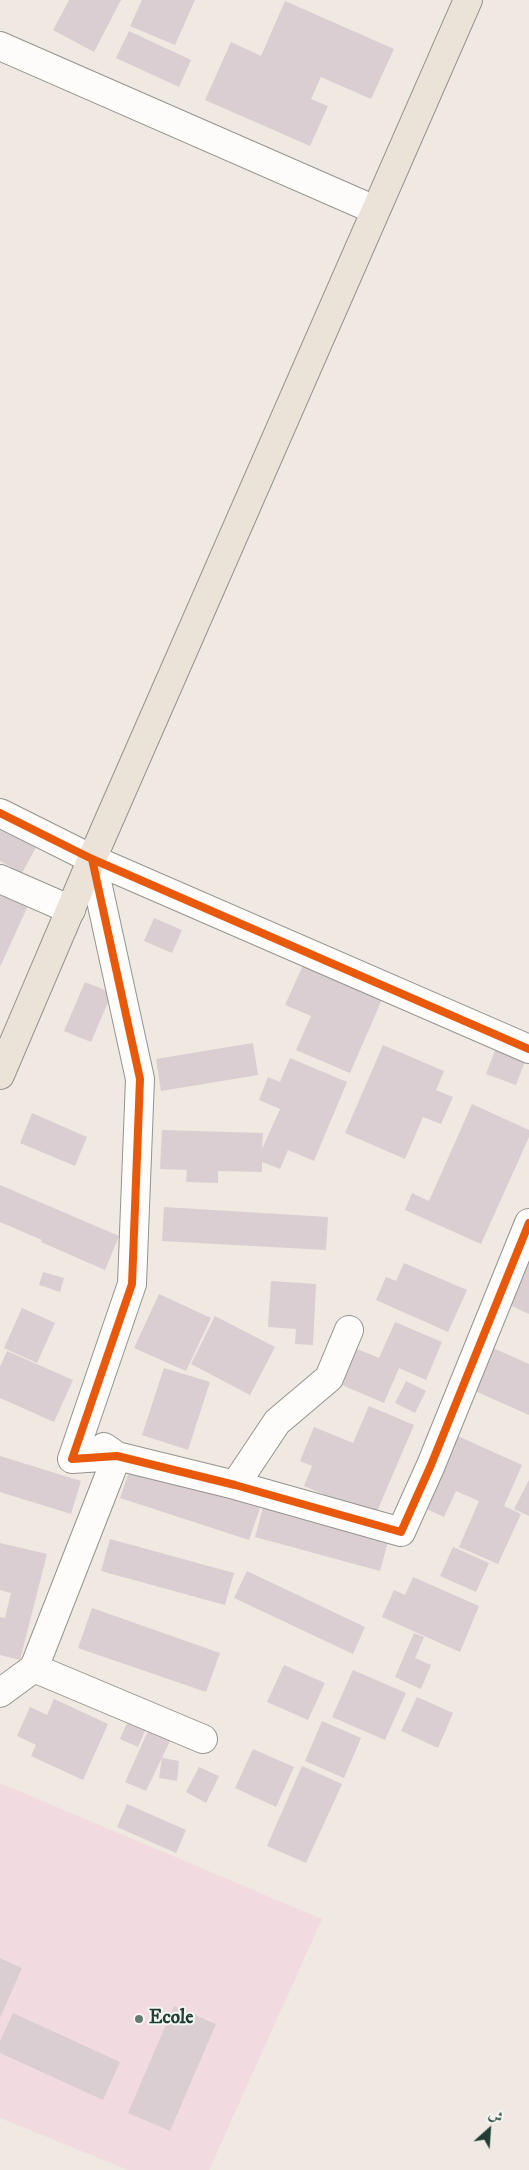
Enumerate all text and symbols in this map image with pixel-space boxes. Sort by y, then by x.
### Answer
place label: Ecole [149,2008,193,2030]
marker: Ecole [133,2013,145,2025]
north arrow [464,2105,514,2155]
text: ش [485,2105,506,2128]

